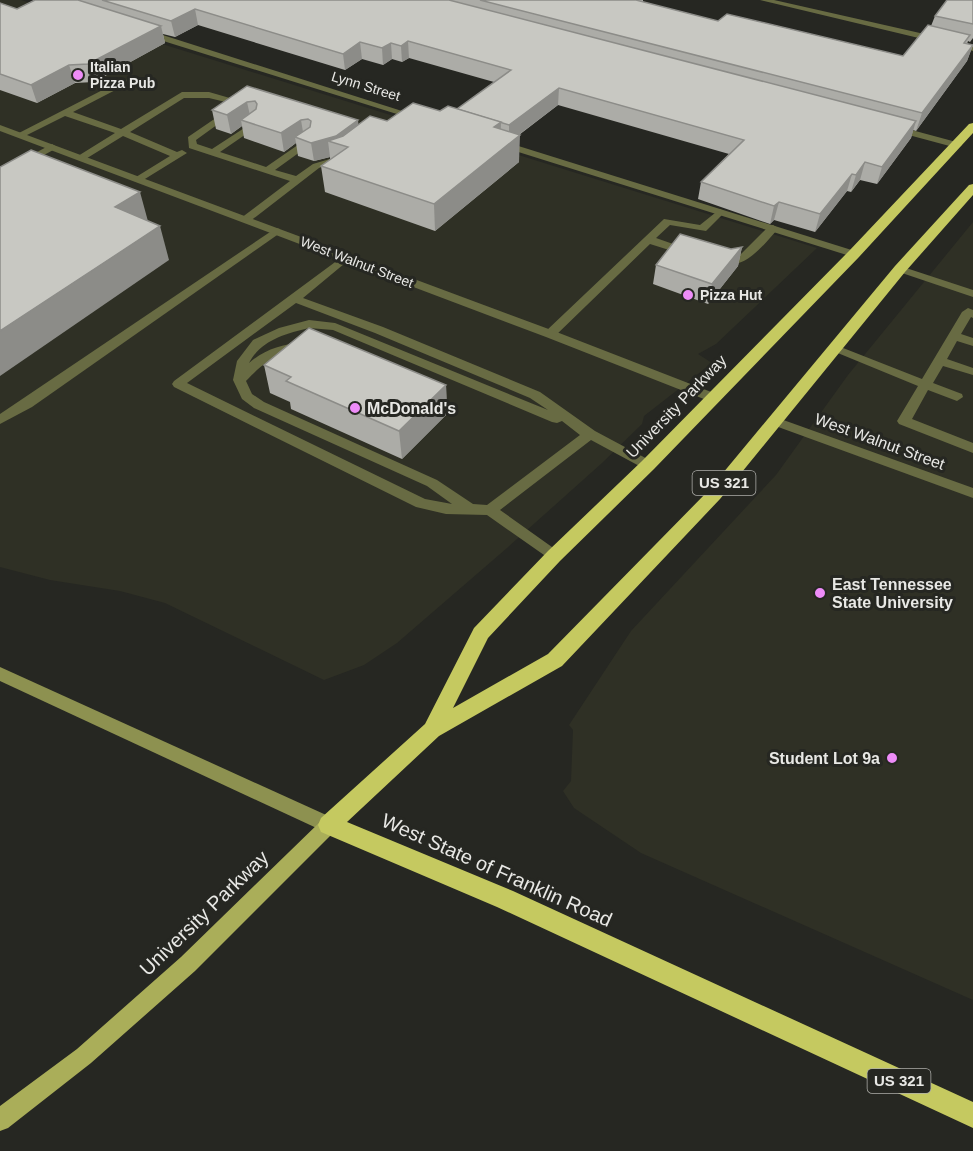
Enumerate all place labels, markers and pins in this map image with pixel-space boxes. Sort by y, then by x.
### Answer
place label: Italian Pizza Pub [90,59,155,91]
marker: Italian Pizza Pub [71,68,85,82]
place label: Pizza Hut [700,287,763,303]
marker: Pizza Hut [681,288,695,302]
place label: McDonald's [367,400,456,417]
marker: McDonald's [348,401,362,415]
place label: East Tennessee State University [832,576,953,611]
marker: East Tennessee State University [813,586,827,600]
place label: Student Lot 9a [769,750,880,767]
marker: Student Lot 9a [885,751,899,765]

